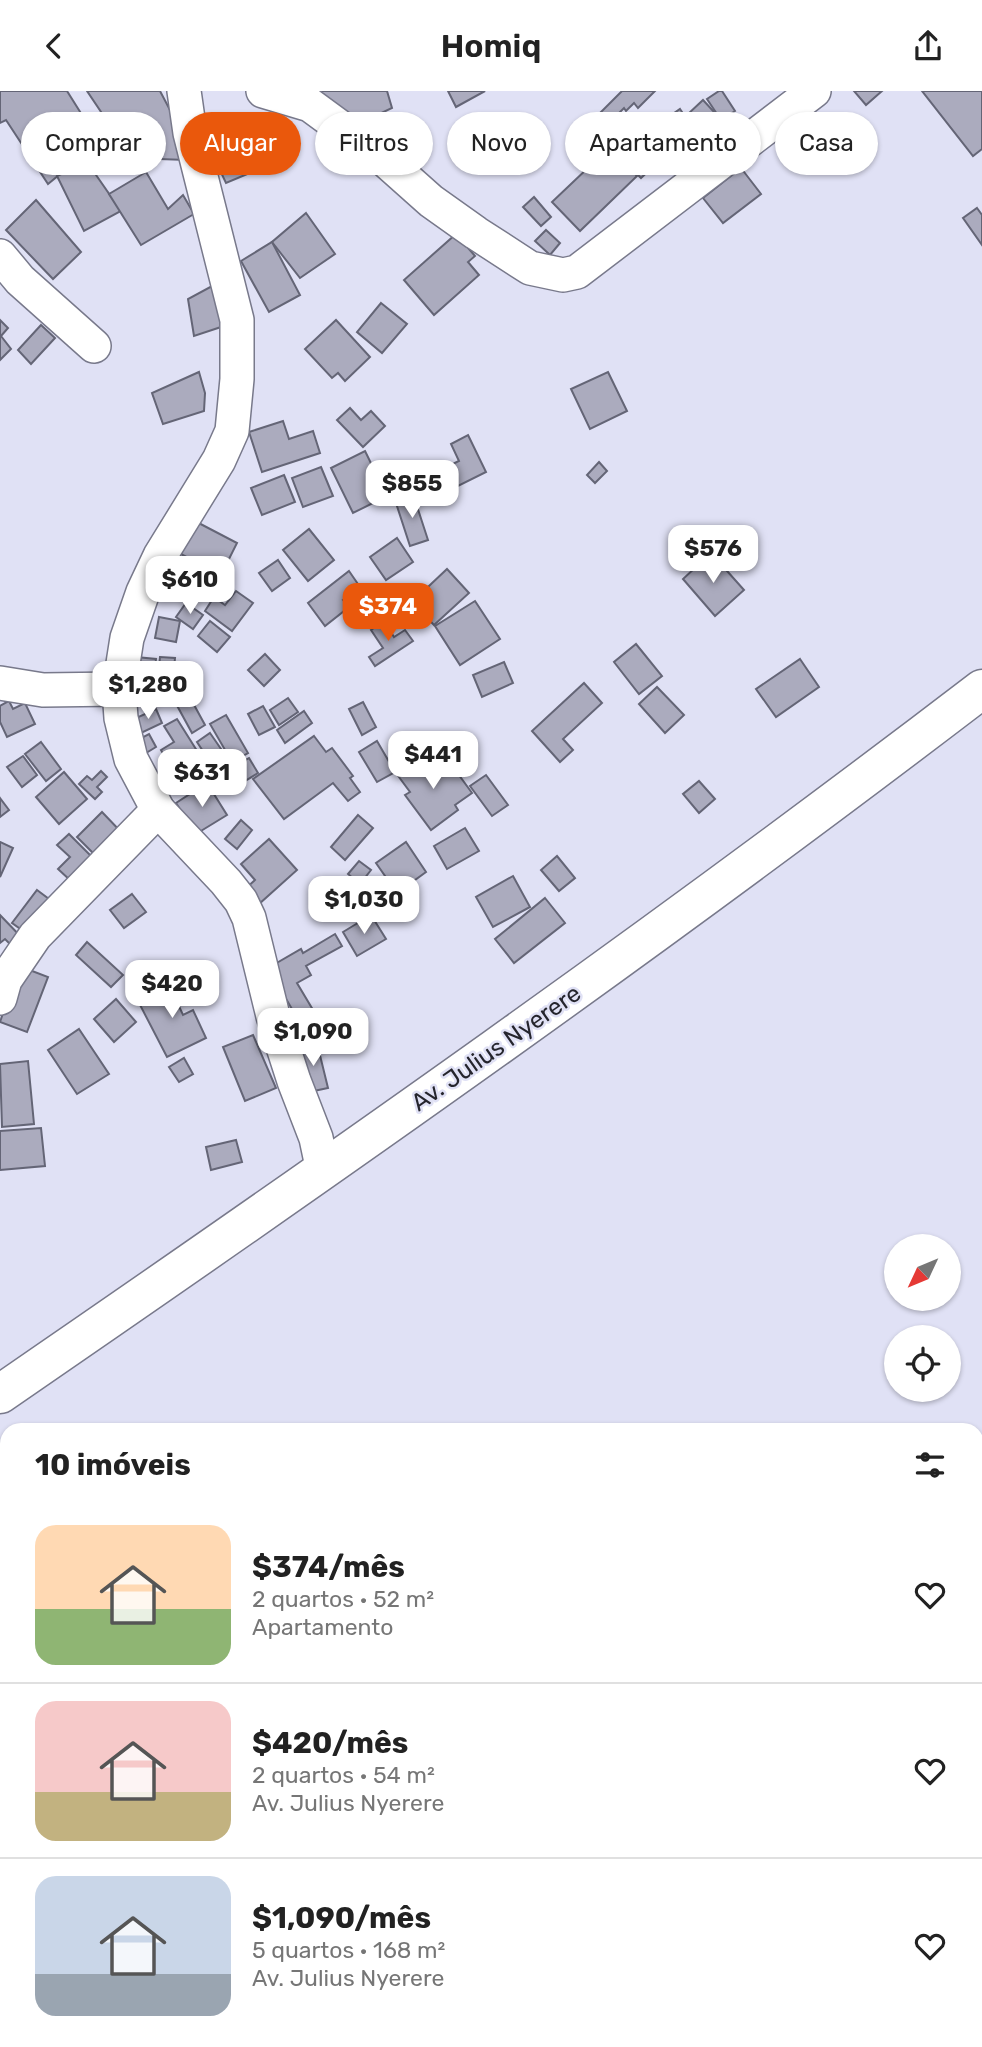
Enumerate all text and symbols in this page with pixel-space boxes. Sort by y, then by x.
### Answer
icon: back [35,27,73,65]
text: Homiq [441,27,541,65]
icon: share [909,27,947,65]
chip: Comprar [21,112,166,175]
chip: Alugar [180,112,301,175]
chip: Filtros [315,112,433,175]
chip: Novo [447,112,551,175]
chip: Apartamento [565,112,761,175]
chip: Casa [775,112,878,175]
pin: $855 [371,461,453,520]
text: $855 [382,469,442,497]
pin: $576 [672,525,754,585]
text: $576 [684,534,742,562]
pin: $610 [149,557,231,616]
text: $610 [162,565,218,593]
pin: $374 [347,583,429,643]
text: $374 [359,592,417,620]
pin: $1,280 [91,661,205,721]
text: $1,280 [108,670,188,698]
pin: $441 [392,731,474,791]
text: $441 [404,740,462,768]
pin: $631 [161,749,243,809]
text: $631 [174,758,230,786]
pin: $1,030 [307,877,421,936]
text: $1,030 [324,885,404,913]
pin: $420 [131,961,213,1020]
text: $420 [141,969,203,997]
street label: Av. Julius Nyerere [406,979,586,1117]
pin: $1,090 [256,1009,370,1068]
text: $1,090 [273,1017,353,1045]
north arrow [884,1234,961,1311]
map controls [884,1234,961,1402]
button: locate [884,1325,961,1402]
icon: filters [911,1446,949,1484]
text: 10 imóveis [35,1447,191,1483]
text: $374/mês [252,1549,405,1585]
icon: home [91,1553,175,1637]
icon: heart [911,1576,949,1614]
text: 2 quartos · 52 m² [252,1585,434,1613]
text: Apartamento [252,1613,394,1641]
text: $420/mês [252,1725,408,1761]
icon: home [91,1729,175,1813]
icon: heart [911,1752,949,1790]
text: 2 quartos · 54 m² [252,1761,435,1789]
text: Av. Julius Nyerere [252,1789,444,1817]
text: $1,090/mês [252,1900,431,1936]
icon: home [91,1904,175,1988]
icon: heart [911,1927,949,1965]
text: 5 quartos · 168 m² [252,1936,445,1964]
text: Av. Julius Nyerere [252,1964,444,1992]

